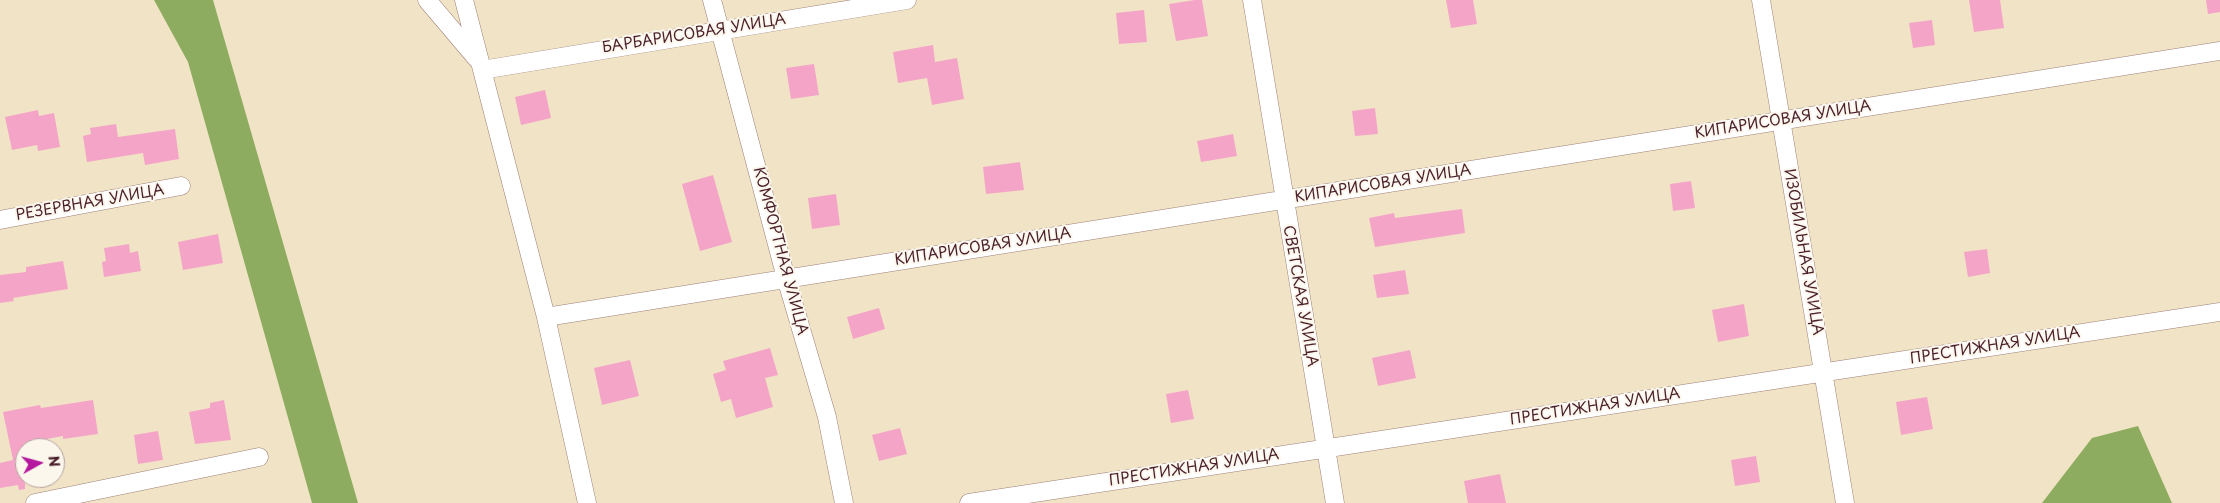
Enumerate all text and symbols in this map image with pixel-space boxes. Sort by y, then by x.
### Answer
street label: БАРБАРИСОВАЯ УЛИЦА [601,11,787,57]
street label: КИПАРИСОВАЯ УЛИЦА [1694,97,1872,143]
street label: КИПАРИСОВАЯ УЛИЦА [1294,161,1472,207]
street label: КОМФОРТНАЯ УЛИЦА [749,165,811,337]
street label: ИЗОБИЛЬНАЯ УЛИЦА [1779,167,1827,337]
street label: РЕЗЕРВНАЯ УЛИЦА [14,181,166,225]
street label: КИПАРИСОВАЯ УЛИЦА [894,224,1072,270]
street label: СВЕТСКАЯ УЛИЦА [1279,224,1321,368]
street label: ПРЕСТИЖНАЯ УЛИЦА [1909,324,2081,368]
street label: ПРЕСТИЖНАЯ УЛИЦА [1509,385,1681,429]
north arrow [15,438,65,488]
street label: ПРЕСТИЖНАЯ УЛИЦА [1108,446,1280,490]
text: N [43,454,65,468]

